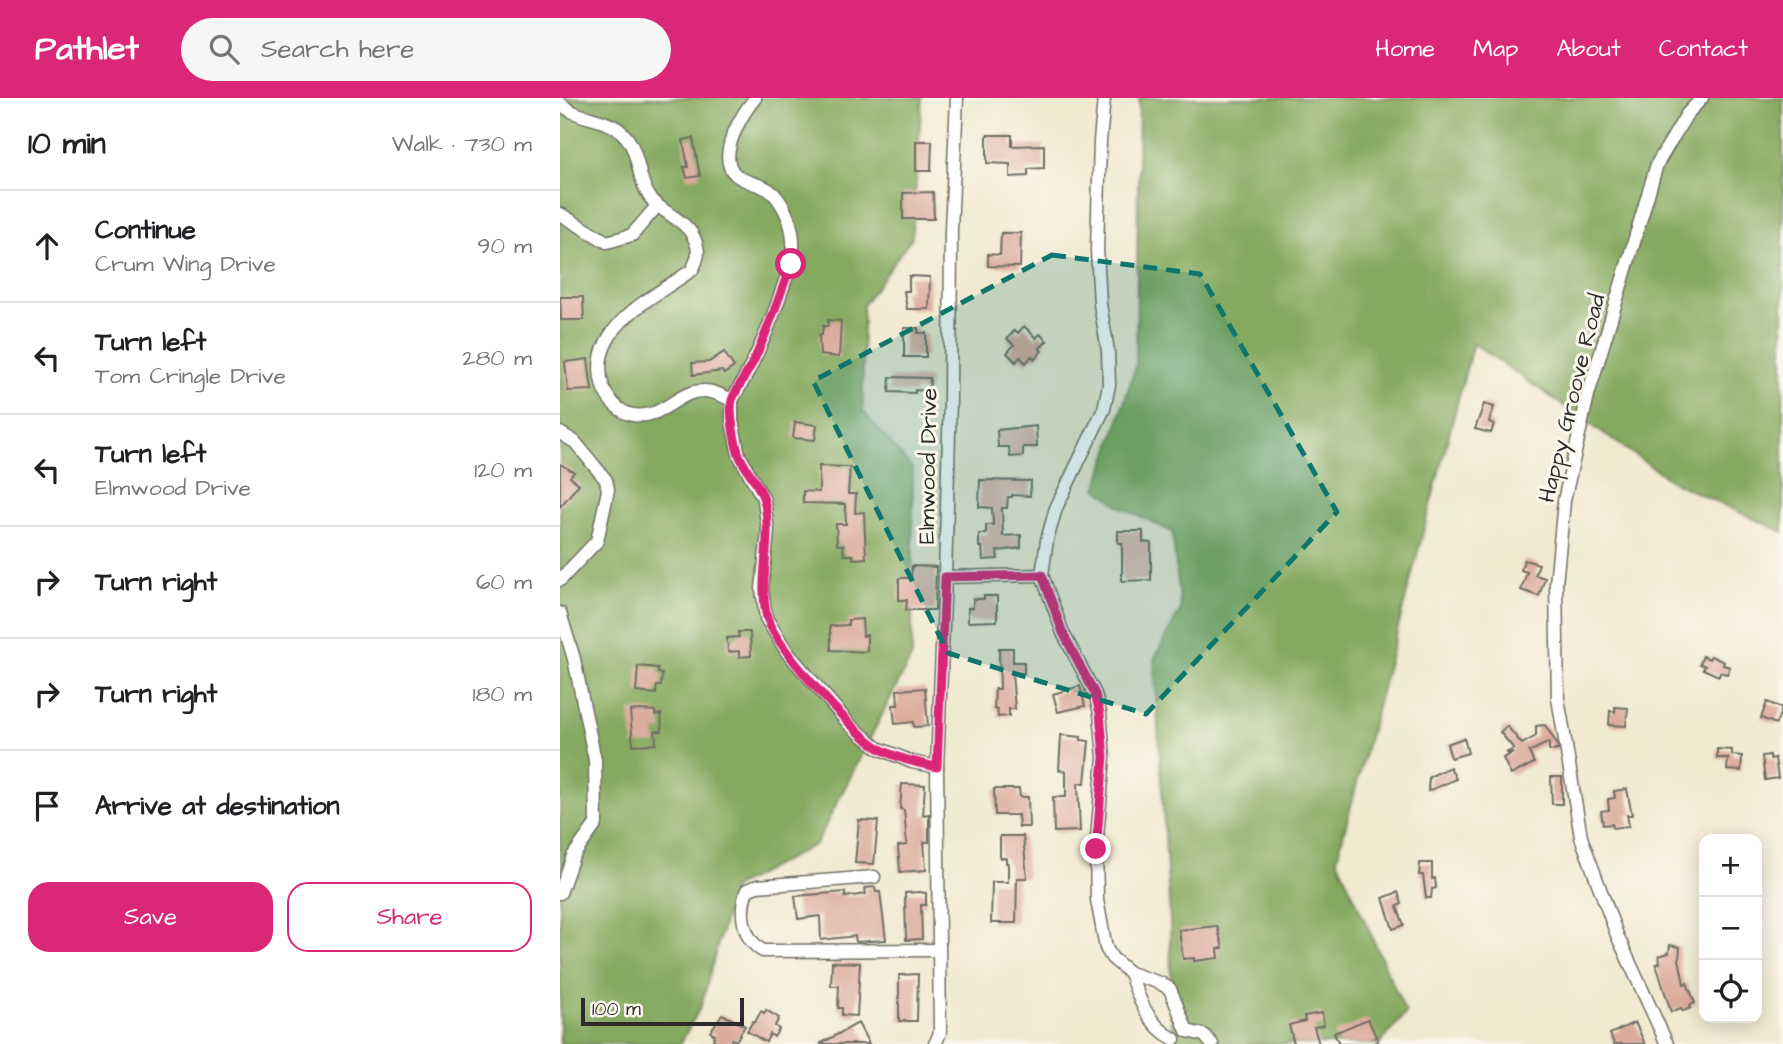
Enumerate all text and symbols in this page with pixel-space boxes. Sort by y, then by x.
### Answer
search box [181,18,671,81]
text: Pathlet [35,26,139,72]
icon: search [205,30,243,68]
text: Search here [261,31,414,67]
text: Home [1375,32,1435,66]
text: Map [1473,32,1518,66]
text: About [1556,32,1621,66]
text: Contact [1659,32,1748,66]
text: 10 min [28,123,106,165]
text: Walk · 730 m [392,128,532,160]
text: Continue [95,212,196,248]
icon: ahead [28,227,66,265]
text: 90 m [477,230,532,262]
text: Crum Wing Drive [95,248,276,280]
route start [775,248,806,279]
street label: Happy Groove Road [1531,290,1614,506]
text: Turn left [95,324,206,360]
icon: left [28,339,66,377]
text: 280 m [462,342,532,374]
text: Tom Cringle Drive [95,360,286,392]
street label: Elmwood Drive [911,388,945,544]
text: Turn left [95,436,206,472]
icon: left [28,451,66,489]
text: 120 m [474,454,532,486]
text: Elmwood Drive [95,472,251,504]
icon: right [28,563,66,601]
text: Turn right [95,564,217,600]
text: 60 m [476,566,532,598]
icon: right [28,675,66,713]
text: Turn right [95,676,217,712]
text: 180 m [473,678,532,710]
icon: arrive [28,787,66,825]
text: Arrive at destination [95,788,340,824]
route end [1080,833,1111,864]
map controls [1699,834,1762,1023]
button: + [1699,834,1762,897]
button: Save [28,882,273,952]
button: Share [287,882,532,952]
button: − [1699,897,1762,960]
button: locate [1699,960,1762,1023]
scale bar [581,995,744,1027]
text: 100 m [592,996,641,1023]

